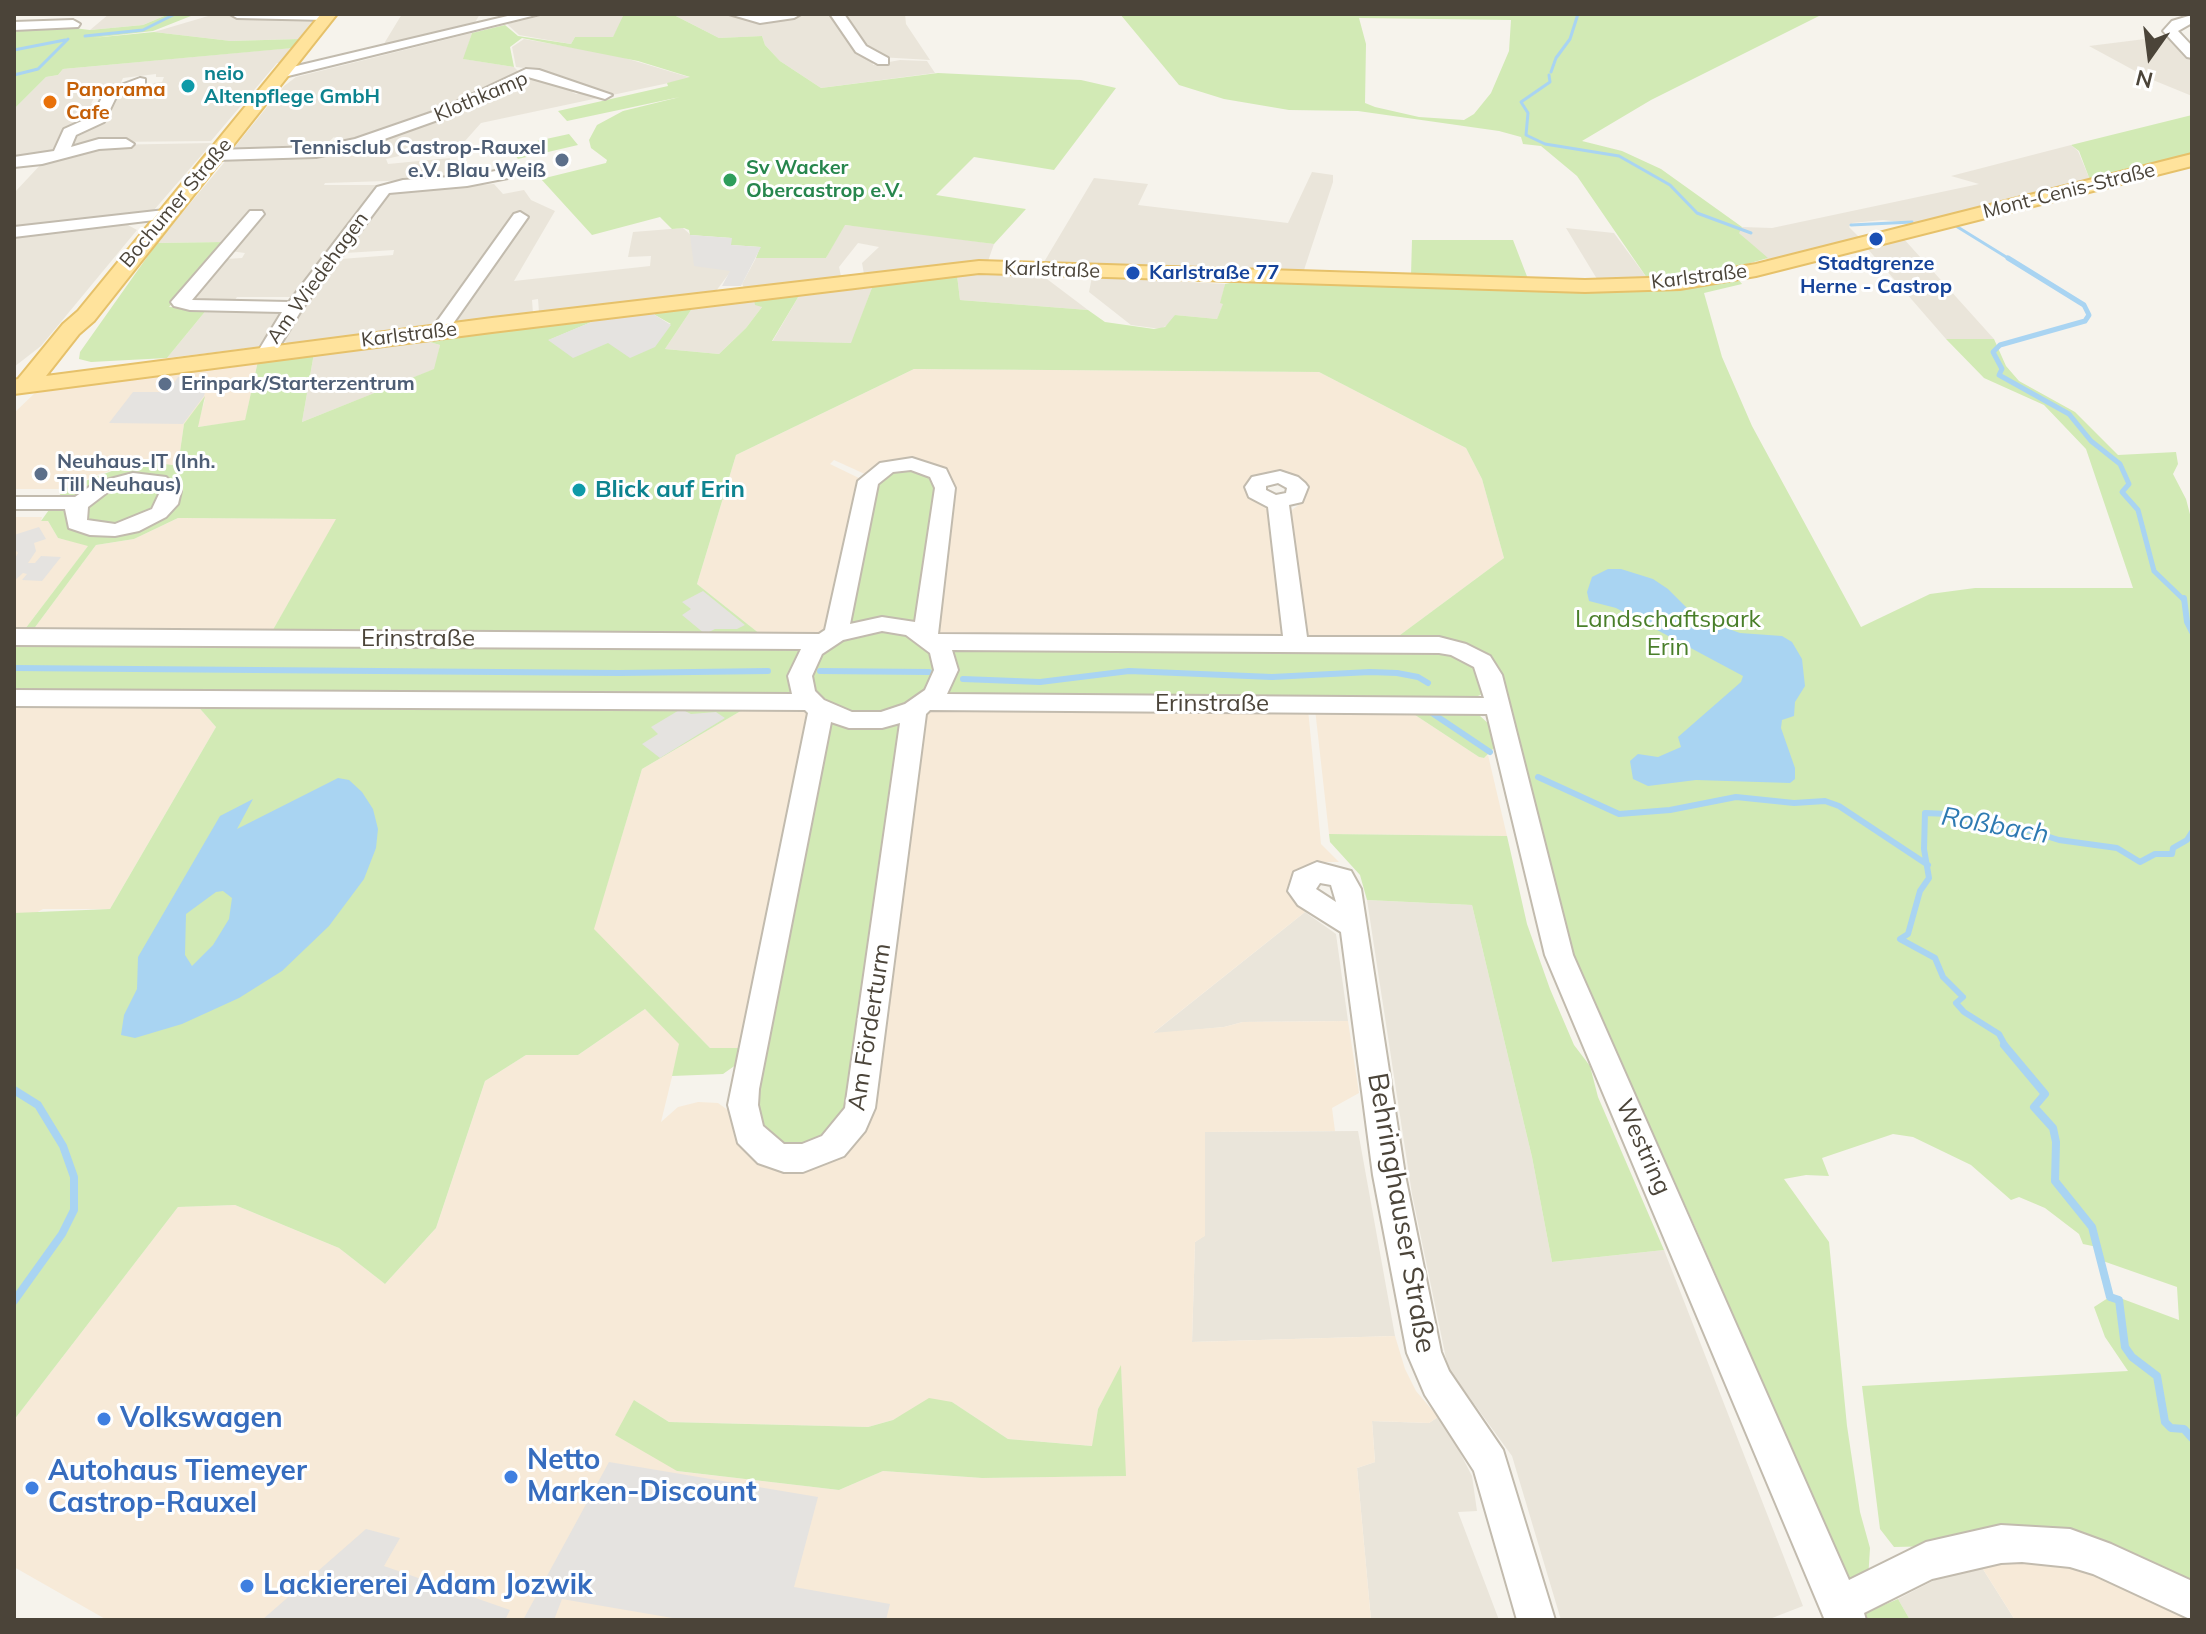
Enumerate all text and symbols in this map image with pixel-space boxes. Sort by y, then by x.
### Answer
north arrow [2110,16,2190,96]
place label: neio Altenpflege GmbH [204,62,380,109]
text: N [2133,64,2156,95]
street label: Klothkamp [431,67,531,127]
marker: neio Altenpflege GmbH [179,77,197,95]
place label: Panorama Cafe [66,78,166,125]
marker: Panorama Cafe [41,93,59,111]
street label: Bochumer Straße [115,134,237,272]
place label: Tennisclub Castrop-Rauxel e.V. Blau Weiß [290,136,546,183]
marker: Tennisclub Castrop-Rauxel e.V. Blau Weiß [553,151,571,169]
place label: Sv Wacker Obercastrop e.V. [746,156,903,203]
street label: Mont-Cenis-Straße [1981,158,2157,224]
marker: Sv Wacker Obercastrop e.V. [721,171,739,189]
street label: Am Wiedehagen [262,208,374,348]
marker: Stadtgrenze Herne - Castrop [1867,230,1885,248]
place label: Stadtgrenze Herne - Castrop [1800,252,1952,299]
street label: Karlstraße [1003,256,1101,284]
street label: Karlstraße [1650,259,1748,295]
place label: Karlstraße 77 [1149,261,1279,285]
marker: Karlstraße 77 [1124,264,1142,282]
street label: Karlstraße [360,317,458,353]
place label: Erinpark/Starterzentrum [181,372,415,396]
marker: Erinpark/Starterzentrum [156,375,174,393]
place label: Neuhaus-IT (Inh. Till Neuhaus) [57,450,216,497]
marker: Neuhaus-IT (Inh. Till Neuhaus) [32,465,50,483]
place label: Blick auf Erin [595,476,745,504]
marker: Blick auf Erin [570,481,588,499]
park label: Landschaftspark Erin [1575,606,1761,662]
street label: Erinstraße [361,625,475,653]
street label: Erinstraße [1155,690,1269,718]
water label: Roßbach [1939,801,2051,851]
street label: Am Förderturm [843,941,897,1113]
street label: Behringhauser Straße [1360,1070,1442,1356]
street label: Westring [1609,1095,1677,1199]
place label: Volkswagen [120,1402,283,1436]
marker: Volkswagen [95,1410,113,1428]
place label: Netto Marken-Discount [527,1444,757,1510]
place label: Autohaus Tiemeyer Castrop-Rauxel [48,1455,307,1521]
marker: Netto Marken-Discount [502,1468,520,1486]
marker: Autohaus Tiemeyer Castrop-Rauxel [23,1479,41,1497]
place label: Lackiererei Adam Jozwik [263,1569,592,1603]
marker: Lackiererei Adam Jozwik [238,1577,256,1595]

